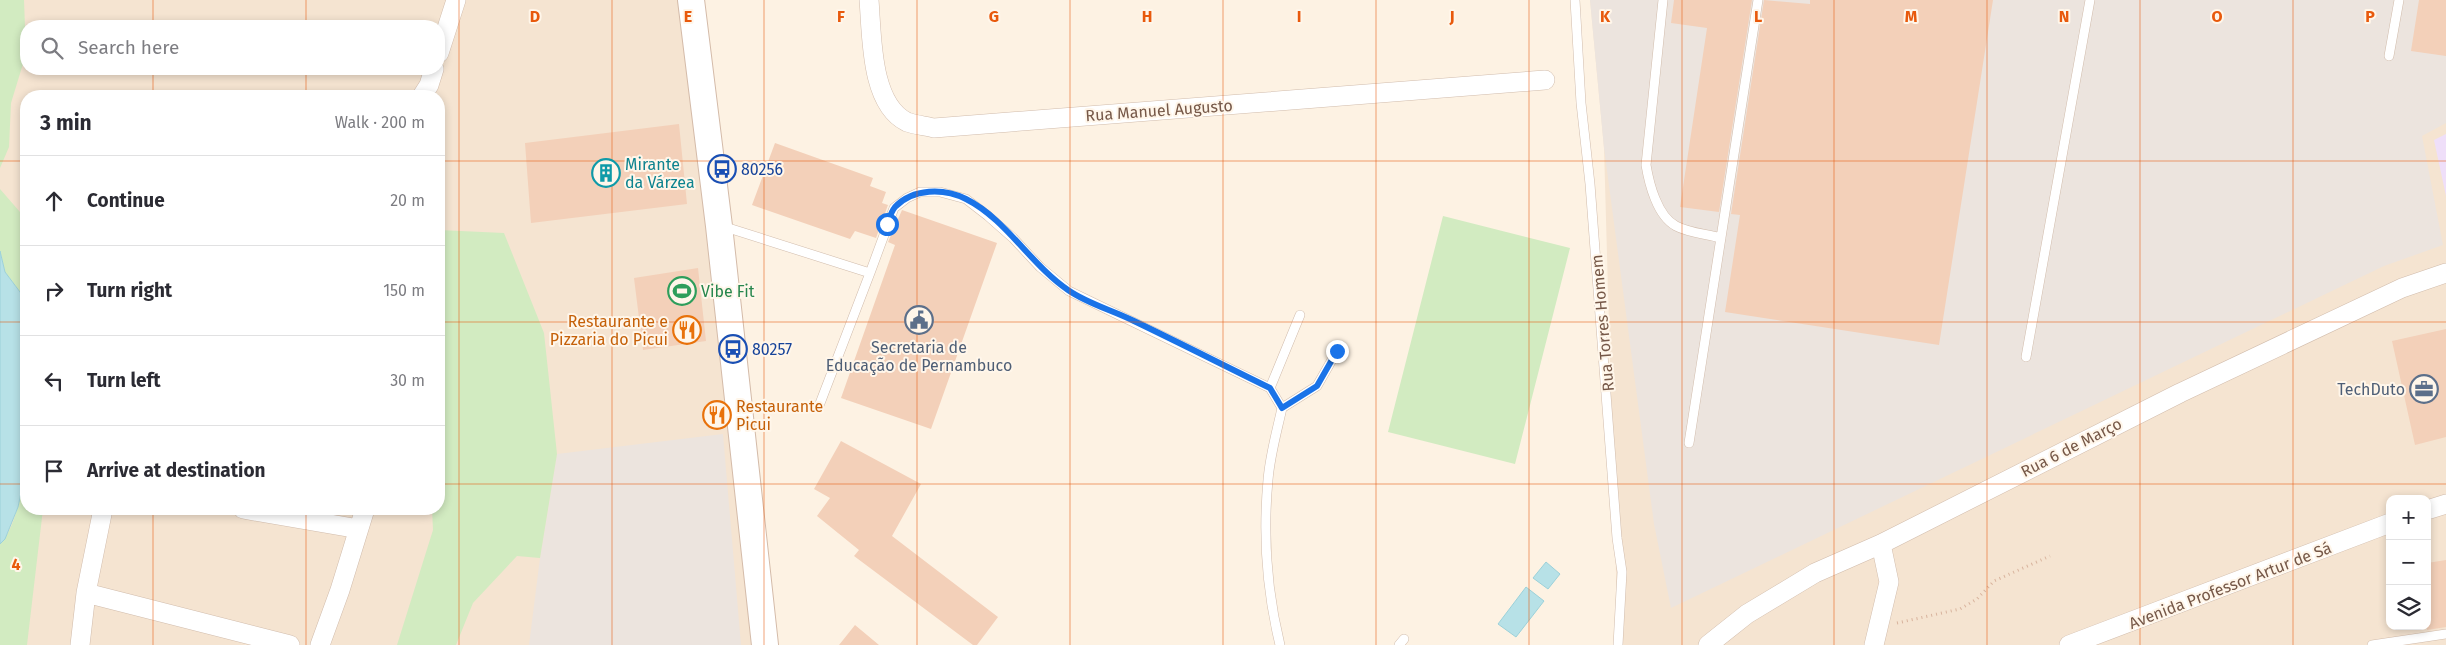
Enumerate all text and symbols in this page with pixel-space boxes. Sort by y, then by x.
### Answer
text: D [530,7,540,26]
text: E [684,7,692,26]
text: F [837,7,845,26]
text: G [989,7,999,26]
text: H [1142,7,1152,26]
text: I [1297,7,1301,26]
text: J [1448,7,1455,26]
text: K [1600,7,1611,26]
text: L [1754,7,1762,26]
text: M [1905,7,1918,26]
text: N [2059,7,2069,26]
text: O [2211,7,2223,26]
text: P [2365,7,2375,26]
search box [20,20,445,75]
icon: search [38,34,66,62]
text: Search here [78,36,179,59]
street label: Rua Manuel Augusto [1085,96,1233,125]
text: 3 min [40,110,92,136]
text: Walk · 200 m [335,113,425,132]
bus stop icon: 80256 [707,154,737,184]
place label: Mirante da Várzea [625,155,695,192]
building icon: Mirante da Várzea [591,158,621,188]
place label: 80256 [741,160,783,179]
icon: ahead [40,187,68,215]
text: Continue [87,189,165,212]
text: 20 m [390,191,425,210]
route start [876,213,899,236]
street label: Rua Torres Homem [1587,254,1618,392]
sports icon: Vibe Fit [667,276,697,306]
icon: right [40,277,68,305]
text: Turn right [87,279,172,302]
text: 150 m [383,281,425,300]
place label: Vibe Fit [701,282,755,301]
public building icon: Secretaria de Educação de Pernambuco [904,305,934,335]
place label: Restaurante e Pizzaria do Picui [550,312,668,349]
restaurant icon: Restaurante e Pizzaria do Picui [672,315,702,345]
bus stop icon: 80257 [718,334,748,364]
place label: Secretaria de Educação de Pernambuco [826,338,1012,376]
place label: 80257 [752,340,792,359]
route end [1326,340,1349,363]
icon: left [40,367,68,395]
text: Turn left [87,369,161,392]
text: 30 m [390,371,425,390]
office icon: TechDuto [2409,374,2439,404]
place label: TechDuto [2337,380,2405,399]
place label: Restaurante Picui [736,397,823,434]
restaurant icon: Restaurante Picui [702,400,732,430]
street label: Rua 6 de Março [2018,414,2125,482]
icon: arrive [40,457,68,485]
text: Arrive at destination [87,459,266,482]
map controls [2386,495,2431,630]
button: + [2386,495,2431,540]
street label: Avenida Professor Artur de Sá [2126,538,2334,633]
button: − [2386,540,2431,585]
text: 4 [11,555,21,574]
button: layers [2386,585,2431,630]

